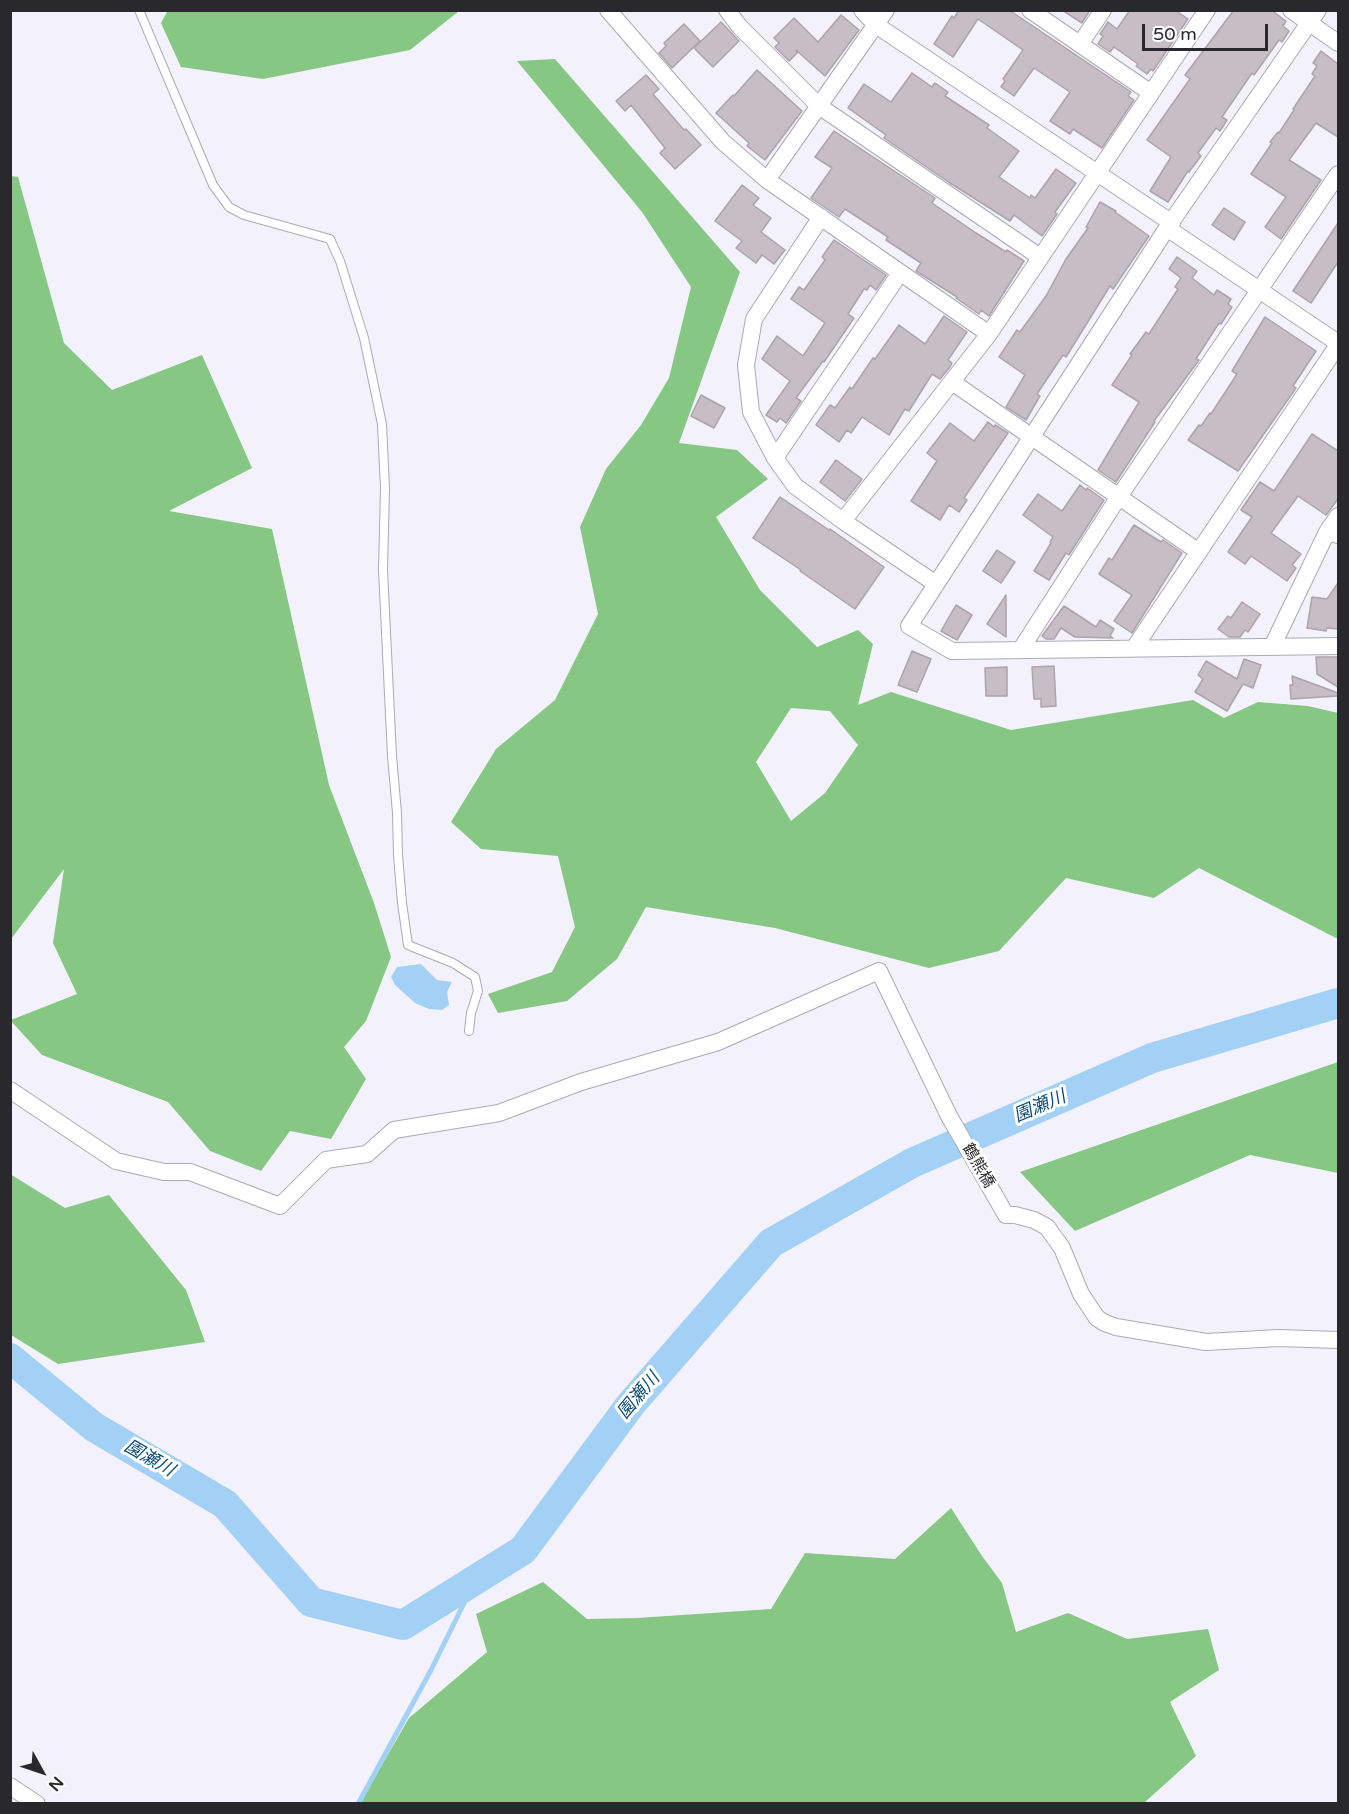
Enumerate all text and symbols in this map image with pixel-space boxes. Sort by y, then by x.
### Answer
scale bar [1145,12,1271,50]
text: 50 m [1153,23,1197,45]
water label: 園瀬川 [1011,1087,1069,1127]
street label: 鶴熊橋 [958,1140,998,1192]
water label: 園瀬川 [613,1368,665,1424]
water label: 園瀬川 [120,1436,178,1482]
north arrow [12,1742,72,1802]
text: N [44,1772,68,1795]

